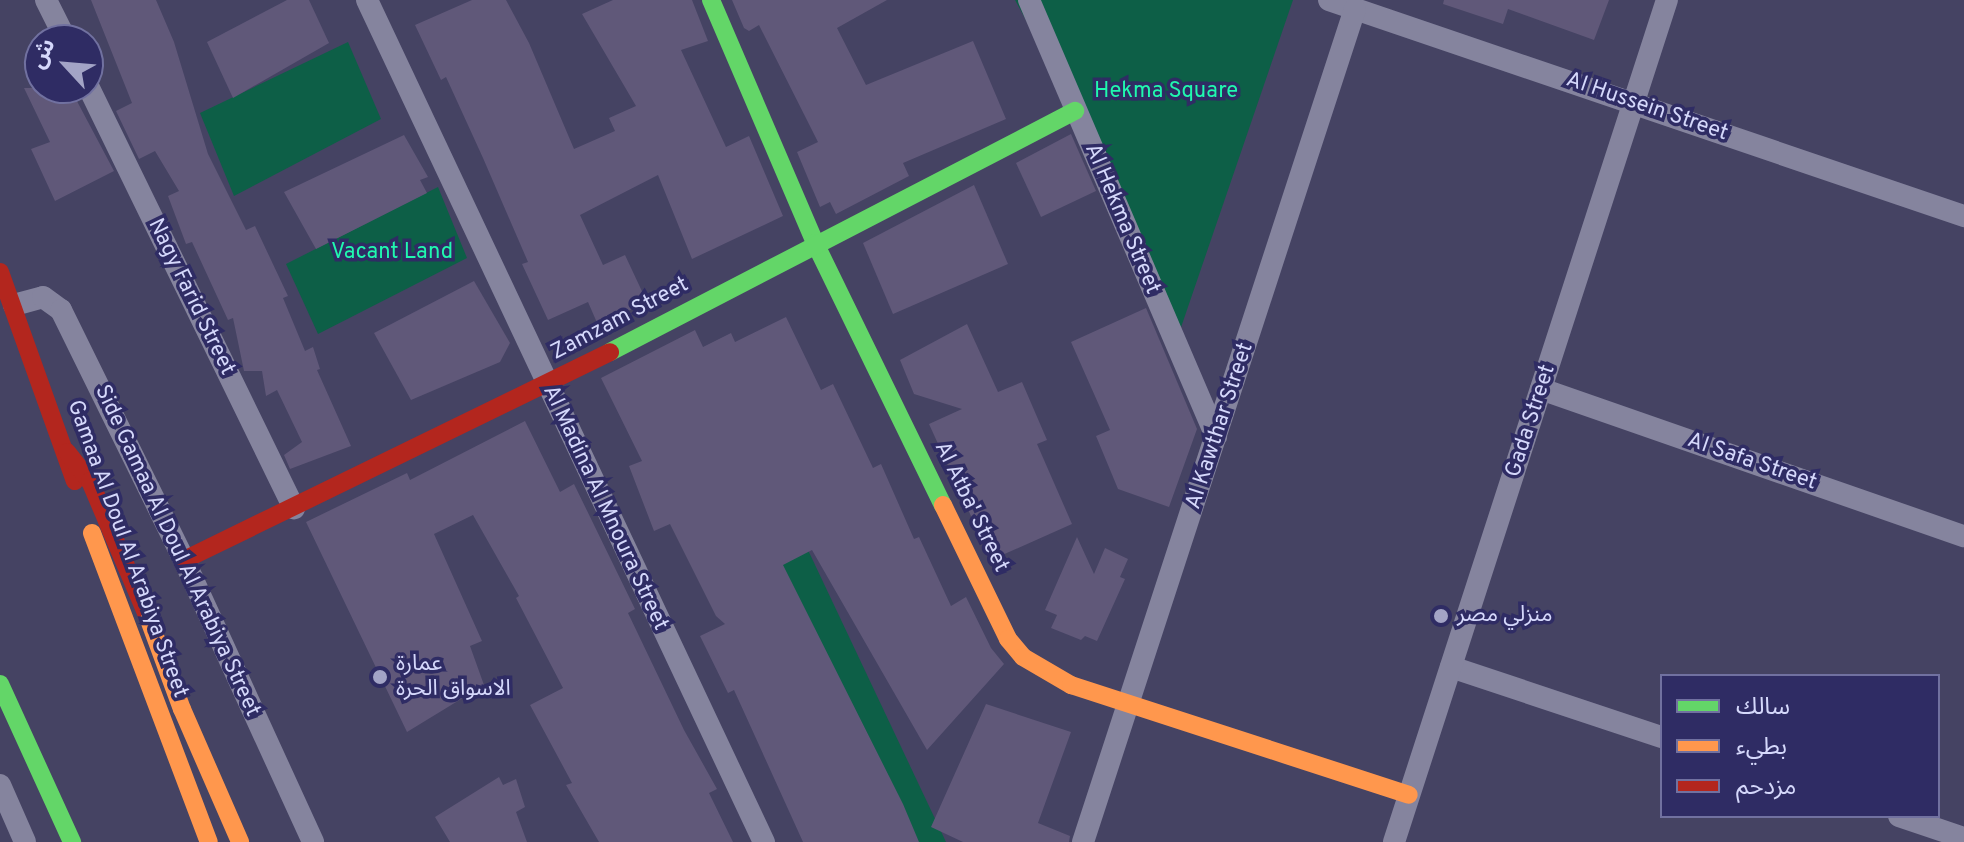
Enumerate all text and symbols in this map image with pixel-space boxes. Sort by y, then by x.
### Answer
north arrow [24,24,104,104]
text: ش [25,35,63,74]
street label: Al Hussein Street [1563,67,1731,147]
park label: Hekma Square [1094,79,1238,105]
street label: Al Hekma Street [1078,140,1166,298]
street label: Nagy Farid Street [142,214,240,380]
park label: Vacant Land [331,240,453,266]
street label: Zamzam Street [547,272,693,366]
street label: Al Kawthar Street [1181,339,1259,513]
street label: Gada Street [1500,361,1562,481]
street label: Side Gamaa Al Doul Al Arabiya Street [88,380,266,722]
street label: Al Madina Al Mnoura Street [536,381,674,635]
street label: Gamaa Al Doul Al Arabiya Street [60,395,194,703]
street label: Al Safa Street [1684,428,1820,496]
street label: Al Atba' Street [928,437,1014,577]
place label: منزلي مصر [1457,603,1552,629]
marker: منزلي مصر [1432,607,1450,625]
place label: عمارة الاسواق الحرة [396,651,511,702]
marker: عمارة الاسواق الحرة [371,668,389,686]
legend [1660,674,1940,818]
text: سالك [1736,693,1790,723]
text: بطيء [1736,733,1787,763]
text: مزدحم [1736,773,1796,803]

